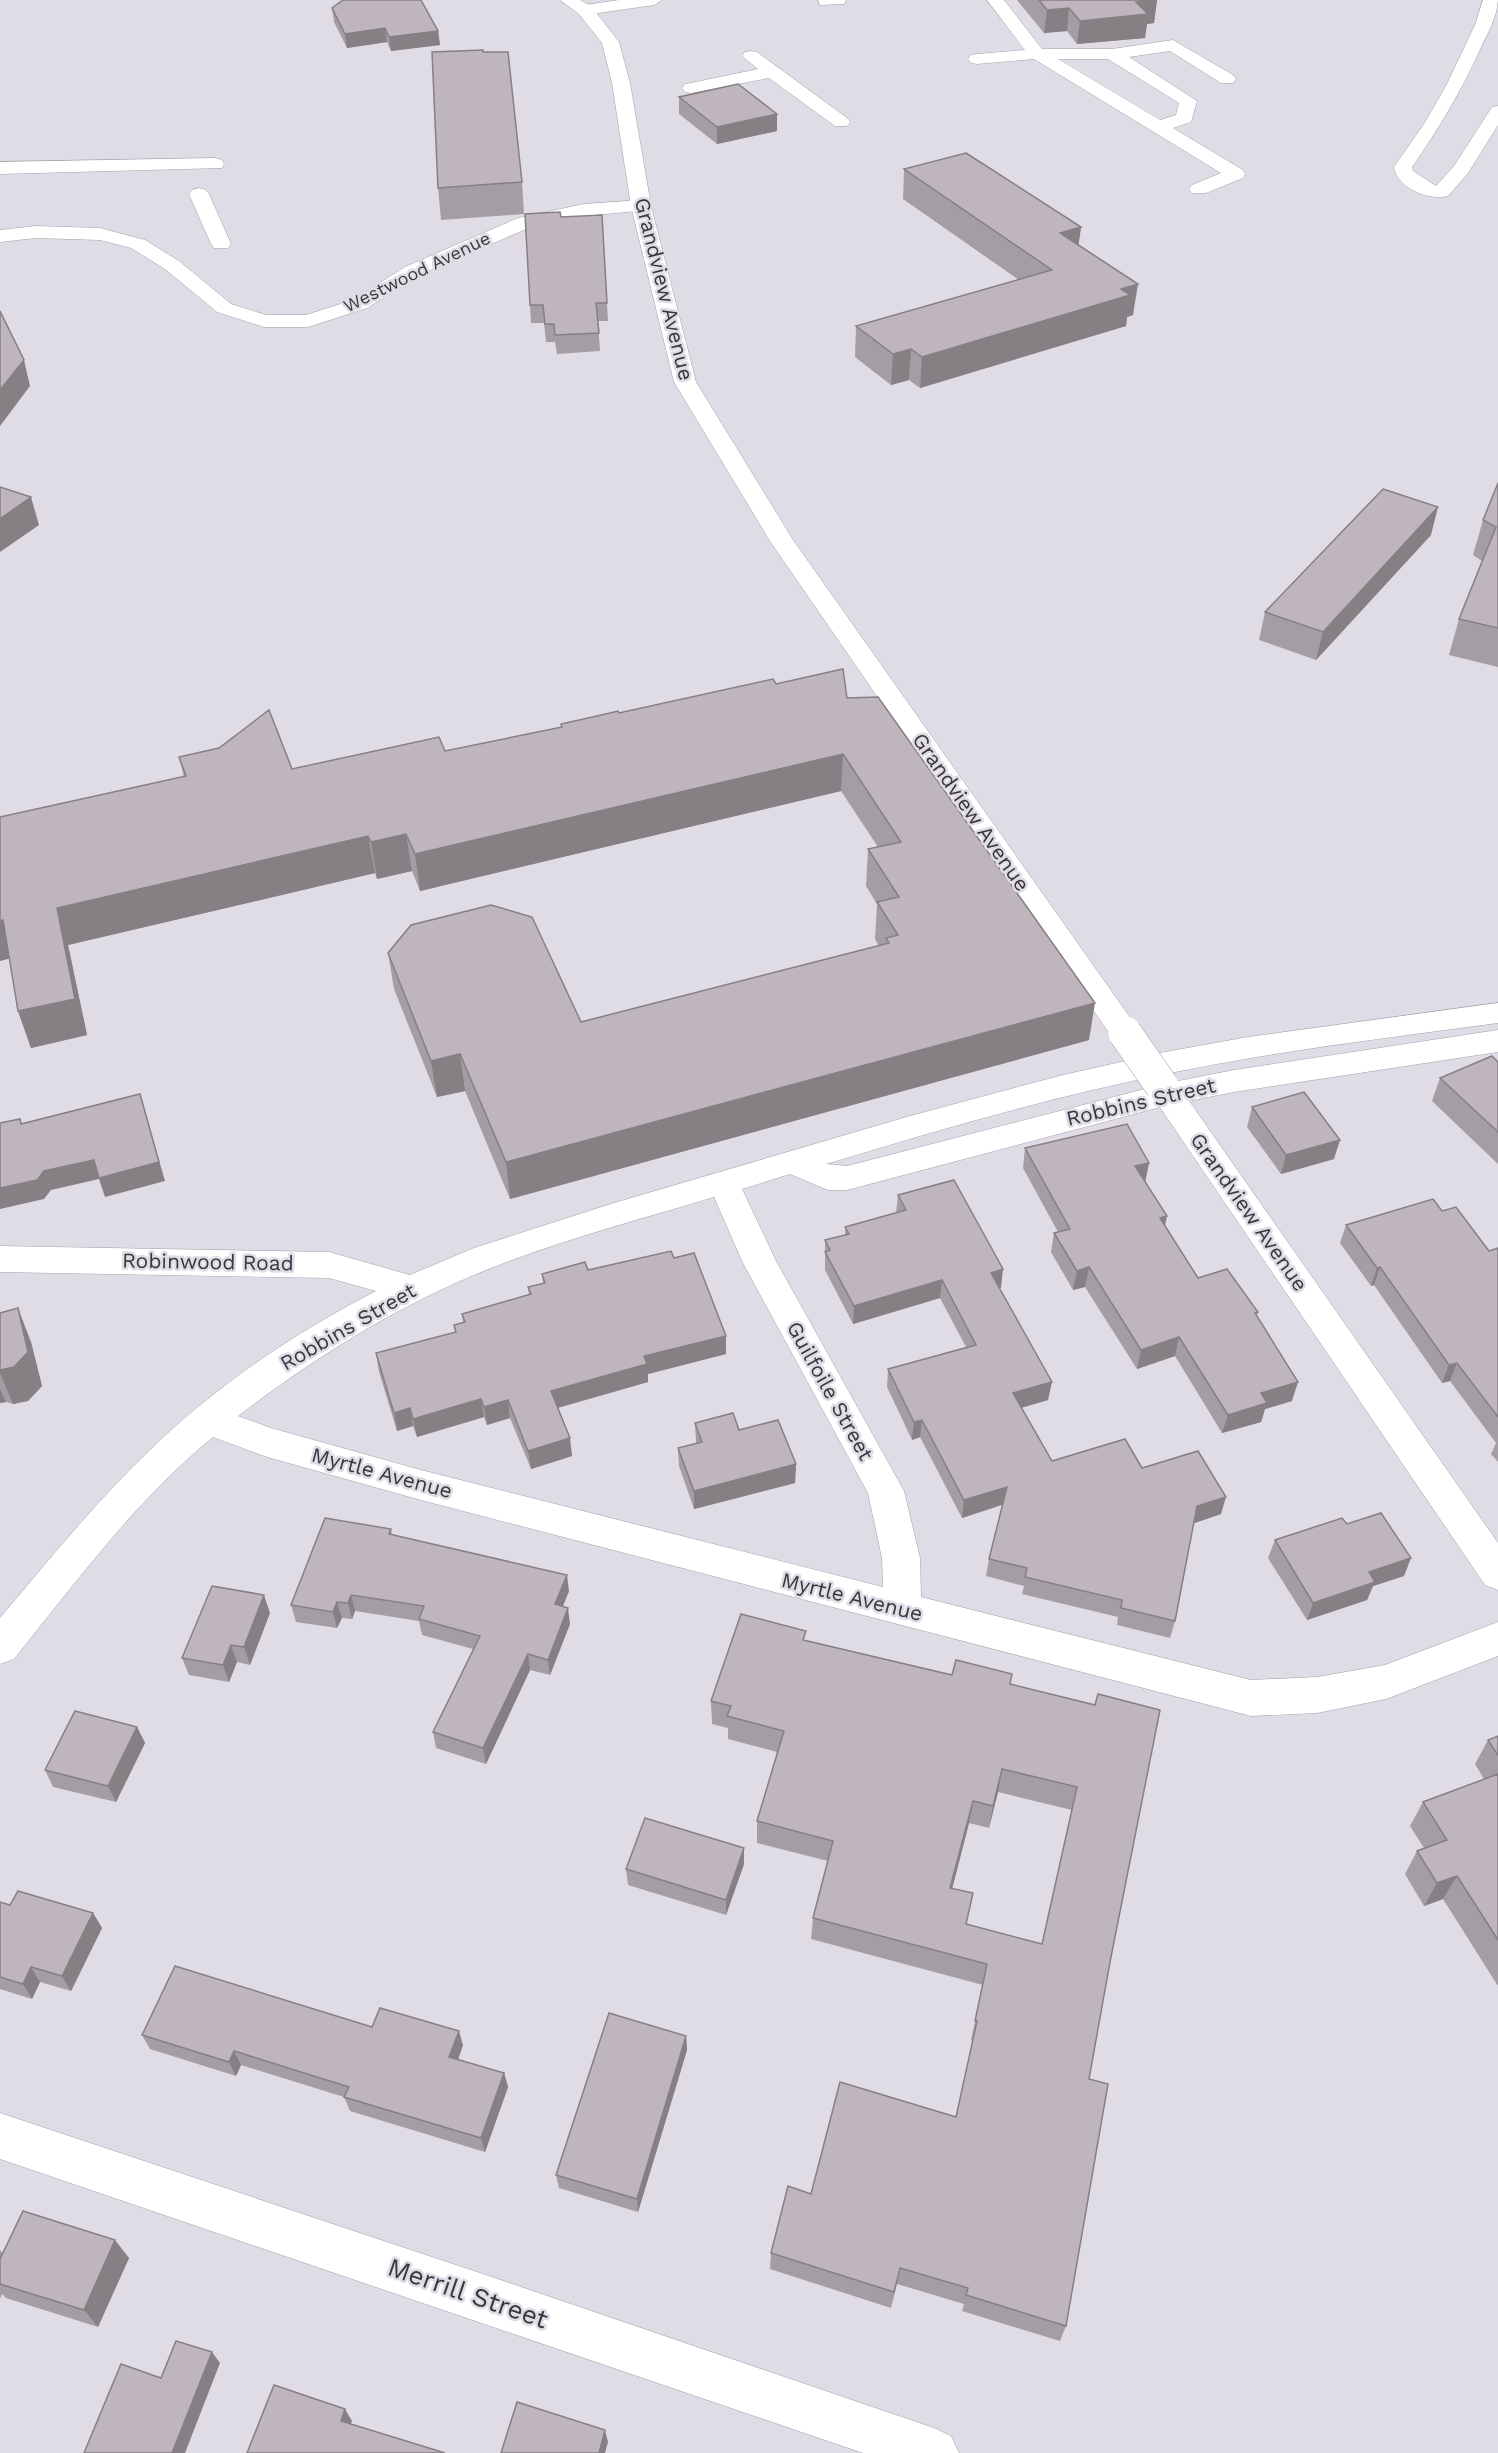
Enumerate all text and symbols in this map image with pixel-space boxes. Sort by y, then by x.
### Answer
street label: Grandview Avenue [630,195,699,383]
street label: Westwood Avenue [340,227,494,316]
street label: Grandview Avenue [907,728,1035,896]
street label: Robbins Street [1064,1072,1218,1131]
street label: Grandview Avenue [1185,1128,1313,1296]
street label: Robinwood Road [122,1248,294,1275]
street label: Robbins Street [275,1278,420,1376]
street label: Guilfoile Street [782,1317,879,1465]
street label: Myrtle Avenue [309,1442,455,1503]
street label: Myrtle Avenue [779,1567,925,1626]
street label: Merrill Street [384,2252,552,2334]

